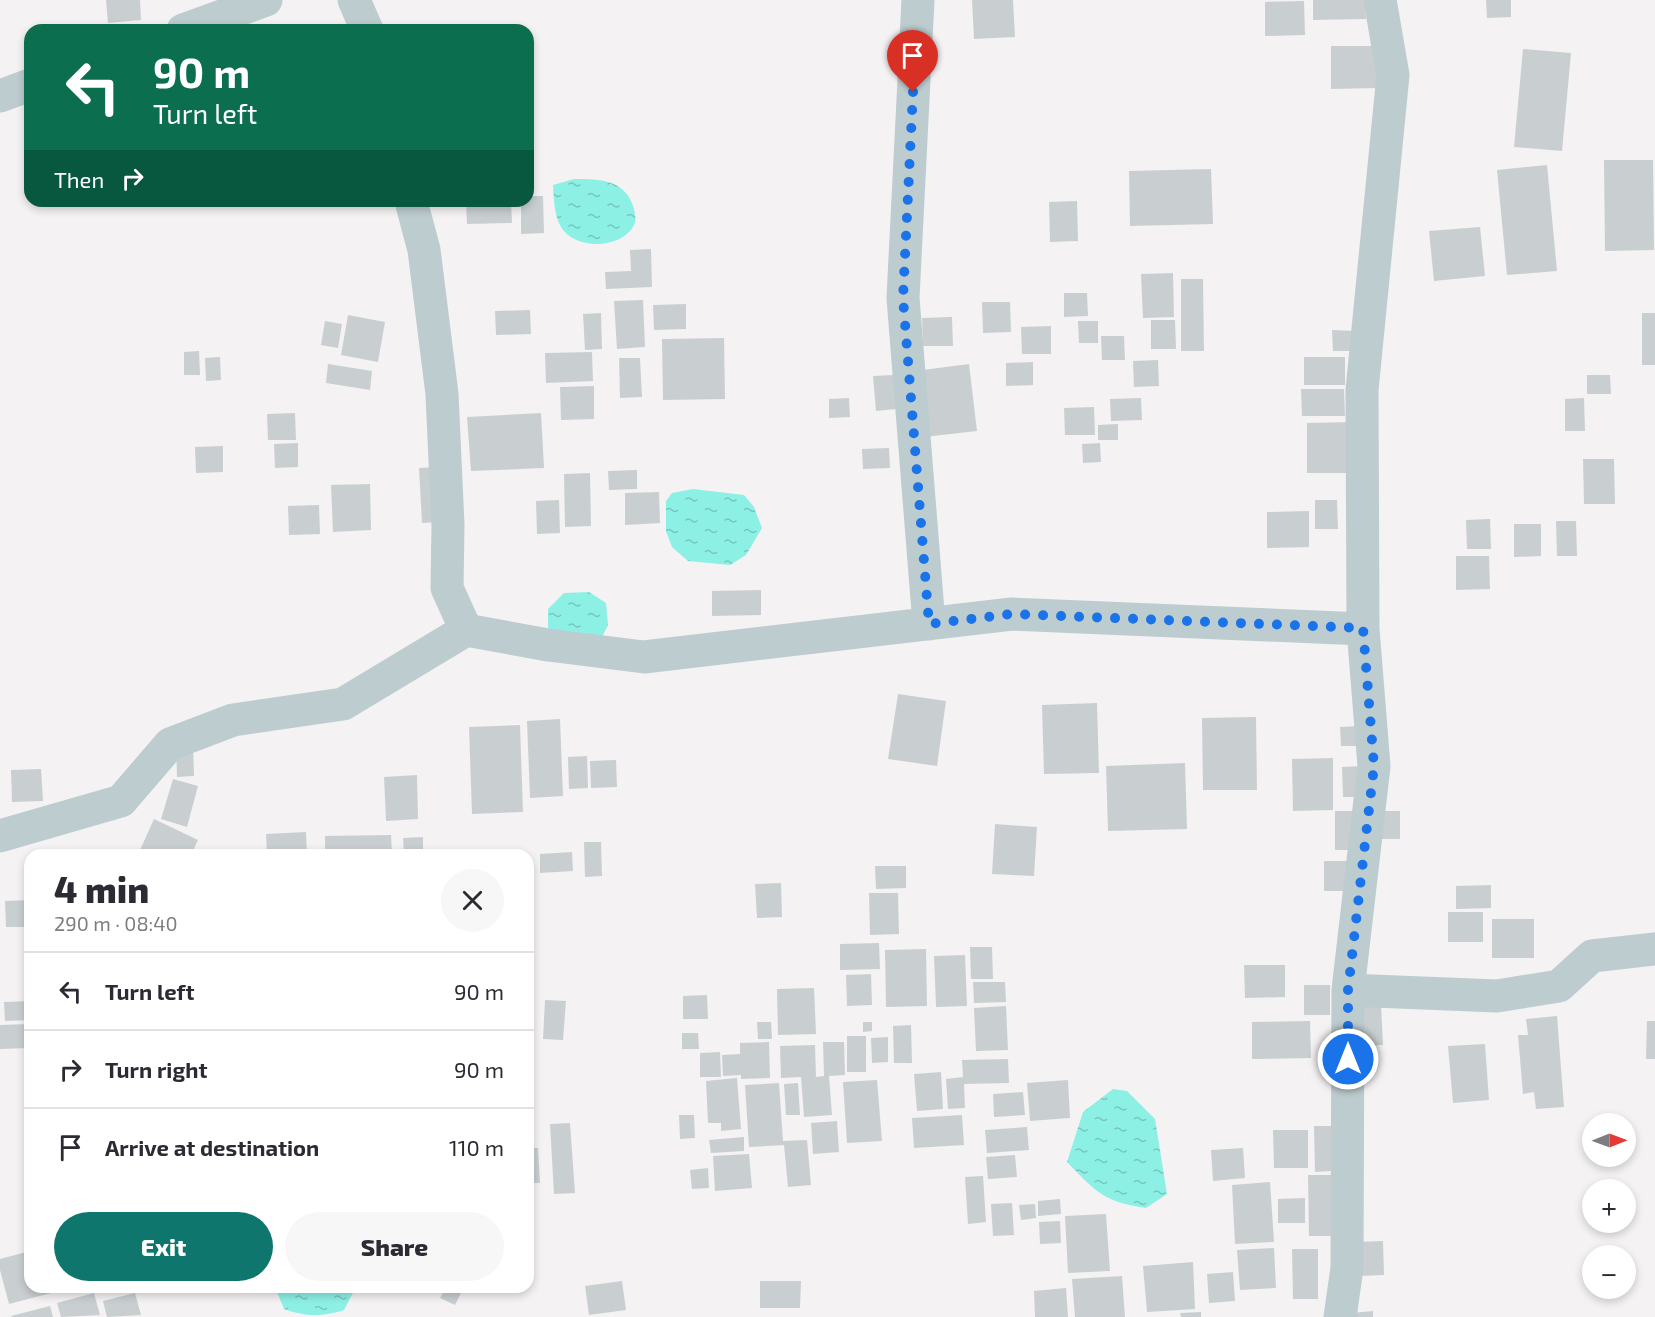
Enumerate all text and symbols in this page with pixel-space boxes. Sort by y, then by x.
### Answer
pin [887,30,938,92]
icon: arrive [896,39,929,72]
text: 90 m [153,46,250,96]
icon: left [54,48,132,126]
text: Turn left [153,97,257,129]
icon: right [116,162,149,195]
text: Then [54,166,104,192]
text: 4 min [54,867,149,910]
button: close [441,869,504,932]
text: 290 m · 08:40 [54,911,178,935]
icon: left [54,975,87,1008]
text: Turn left [105,978,194,1004]
text: 90 m [454,978,504,1004]
position arrow [1316,1027,1380,1091]
icon: right [54,1053,87,1086]
text: Turn right [105,1056,207,1082]
text: 90 m [454,1056,504,1082]
north arrow [1582,1113,1636,1167]
map controls [1582,1113,1636,1299]
icon: arrive [54,1131,87,1164]
text: Arrive at destination [105,1134,319,1160]
text: 110 m [449,1134,504,1160]
button: + [1582,1179,1636,1233]
button: Exit [54,1212,273,1281]
button: Share [285,1212,504,1281]
button: − [1582,1245,1636,1299]

